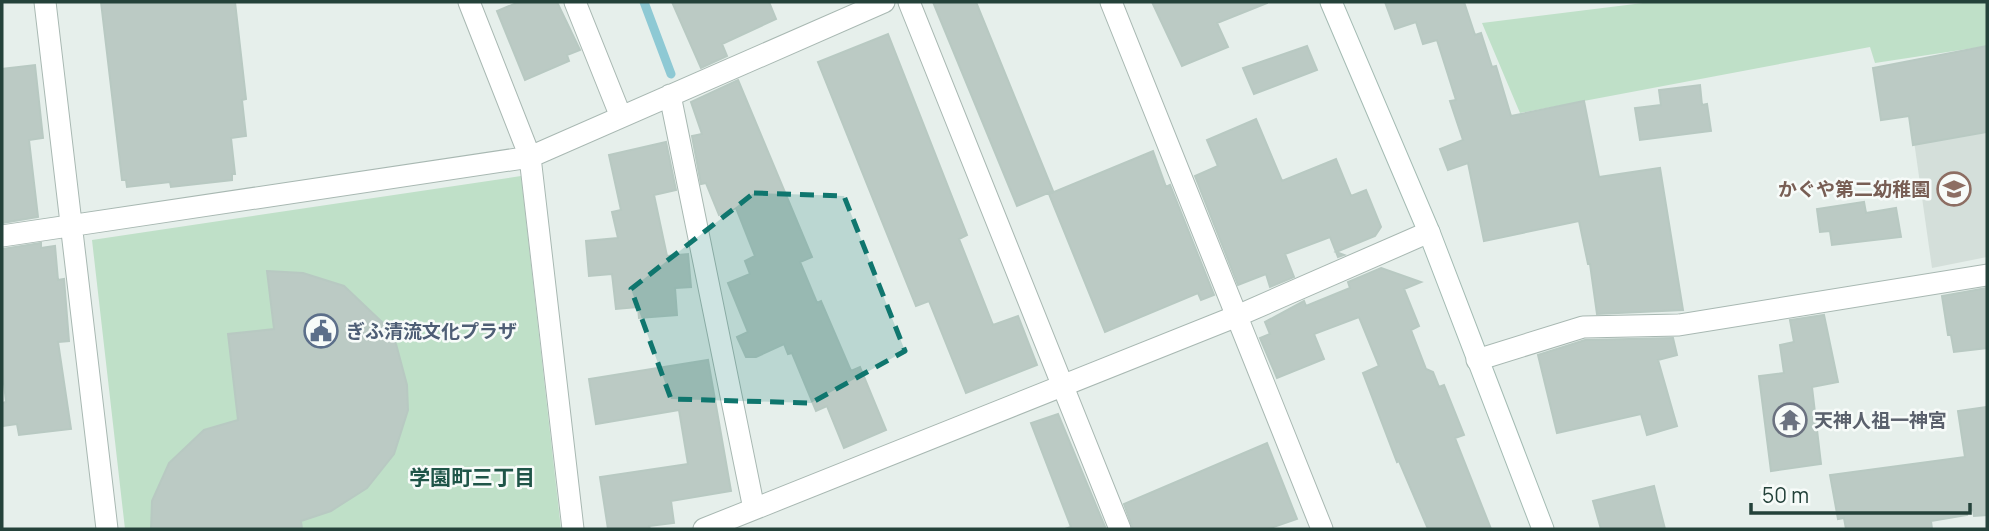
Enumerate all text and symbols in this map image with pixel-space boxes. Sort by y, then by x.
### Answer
school or university icon: かぐや第二幼稚園 [1935,170,1973,208]
place label: かぐや第二幼稚園 [1778,176,1930,202]
public building icon: ぎふ清流文化プラザ [302,312,340,350]
place label: ぎふ清流文化プラザ [346,318,517,344]
temple icon: 天神人祖一神宮 [1771,401,1809,439]
place label: 天神人祖一神宮 [1814,407,1947,433]
district label: 学園町三丁目 [409,463,535,491]
scale bar [1751,472,1970,516]
text: 50 m [1762,481,1809,509]

